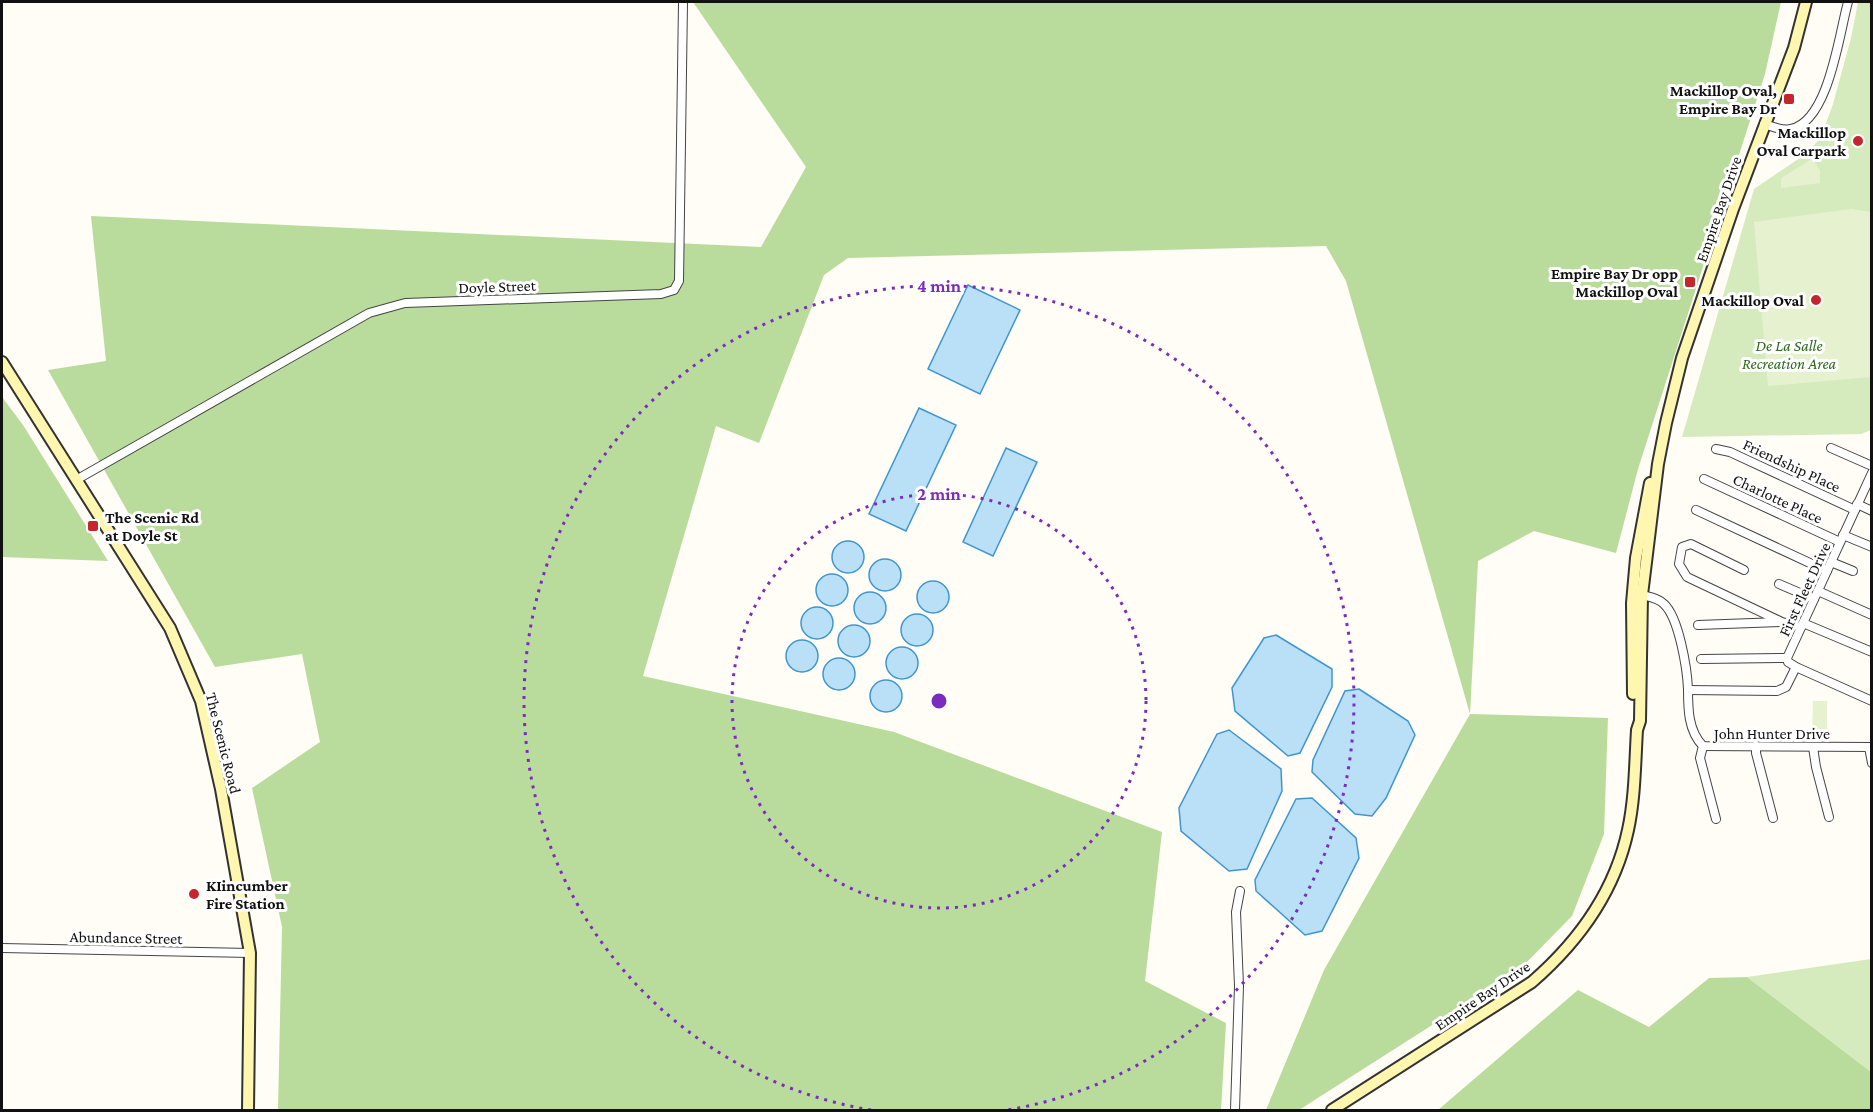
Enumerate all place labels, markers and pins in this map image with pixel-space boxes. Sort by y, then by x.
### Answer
place label: Mackillop Oval, Empire Bay Dr [1670,82,1778,117]
marker: Mackillop Oval, Empire Bay Dr [1782,92,1796,106]
place label: Mackillop Oval Carpark [1756,124,1846,159]
marker: Mackillop Oval Carpark [1851,134,1865,148]
place label: Empire Bay Dr opp Mackillop Oval [1551,265,1678,300]
marker: Empire Bay Dr opp Mackillop Oval [1683,275,1697,289]
place label: Mackillop Oval [1701,292,1804,309]
marker: Mackillop Oval [1809,293,1823,307]
place label: The Scenic Rd at Doyle St [105,509,199,544]
marker: The Scenic Rd at Doyle St [86,519,100,533]
centre of rings [929,691,949,711]
place label: KIincumber Fire Station [206,877,288,912]
marker: KIincumber Fire Station [187,887,201,901]

